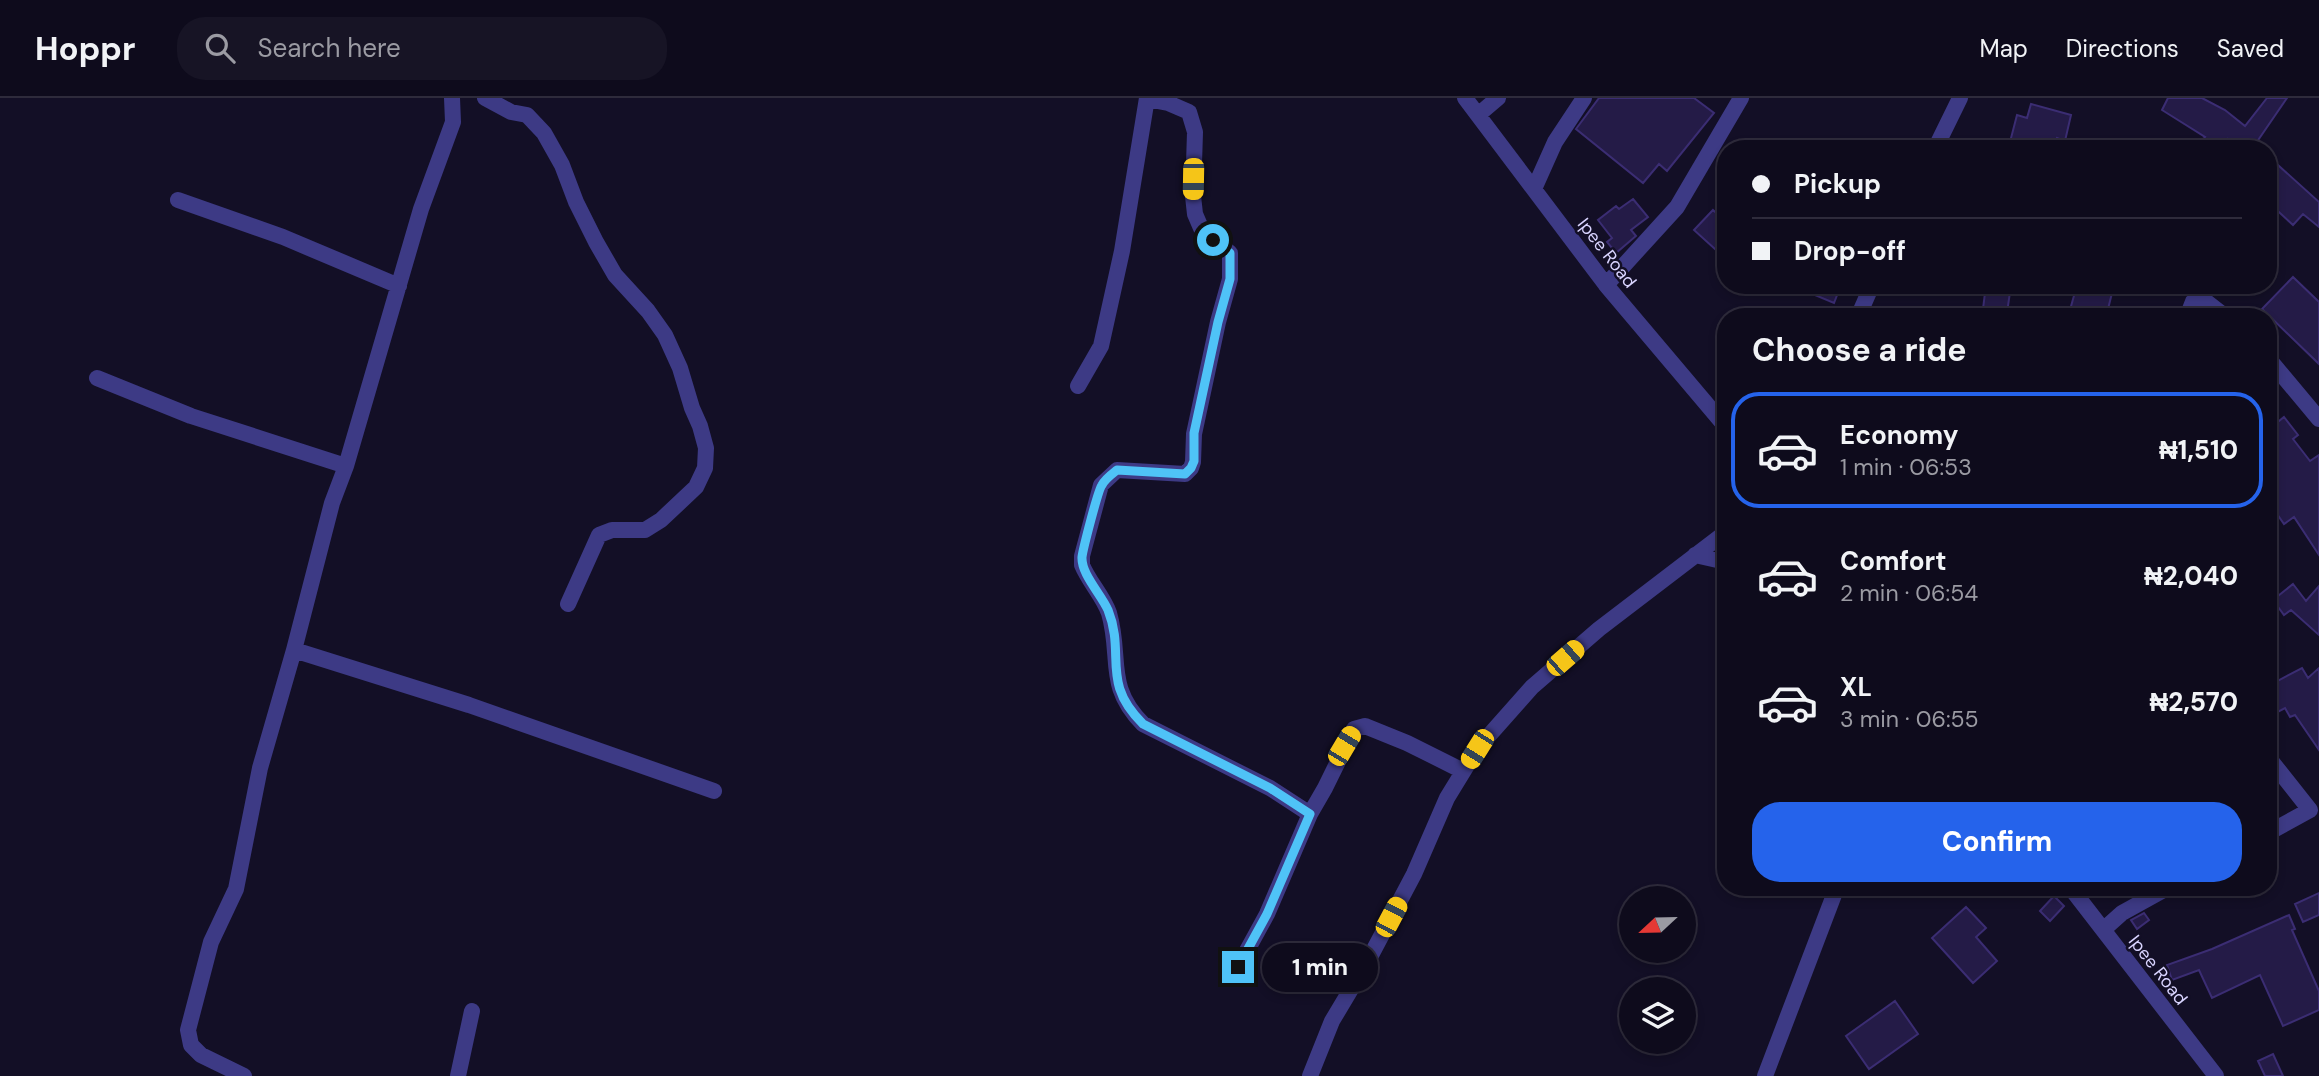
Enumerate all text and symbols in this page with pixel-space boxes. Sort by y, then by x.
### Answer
search box [177,17,667,80]
text: Hoppr [35,27,135,70]
icon: search [201,29,239,67]
text: Search here [257,31,401,65]
text: Map [1980,33,2028,64]
text: Directions [2066,33,2179,64]
text: Saved [2217,33,2284,64]
car [1183,158,1204,200]
text: Pickup [1794,167,1881,201]
street label: Ipee Road [1572,213,1642,293]
route start [1197,224,1229,256]
text: Drop-off [1794,234,1906,268]
text: Choose a ride [1752,329,1967,371]
text: Economy [1840,418,1958,452]
icon: car [1756,419,1819,482]
text: ₦1,510 [2159,433,2238,467]
text: 1 min · 06:53 [1840,452,1972,482]
text: Comfort [1840,544,1946,578]
icon: car [1756,545,1819,608]
text: ₦2,040 [2144,559,2238,593]
text: 2 min · 06:54 [1840,578,1978,608]
car [1543,636,1588,680]
text: XL [1840,670,1872,704]
icon: car [1756,671,1819,734]
text: ₦2,570 [2149,685,2238,719]
text: 3 min · 06:55 [1840,704,1979,734]
car [1325,723,1364,769]
car [1457,726,1498,772]
button: Confirm [1752,802,2242,882]
north arrow [1619,886,1696,962]
map controls [1619,886,1696,1054]
car [1372,894,1411,940]
street label: Ipee Road [2123,930,2193,1010]
callout: 1 min [1262,942,1378,992]
route end [1222,951,1254,983]
text: 1 min [1292,952,1348,982]
button: layers [1619,977,1696,1054]

